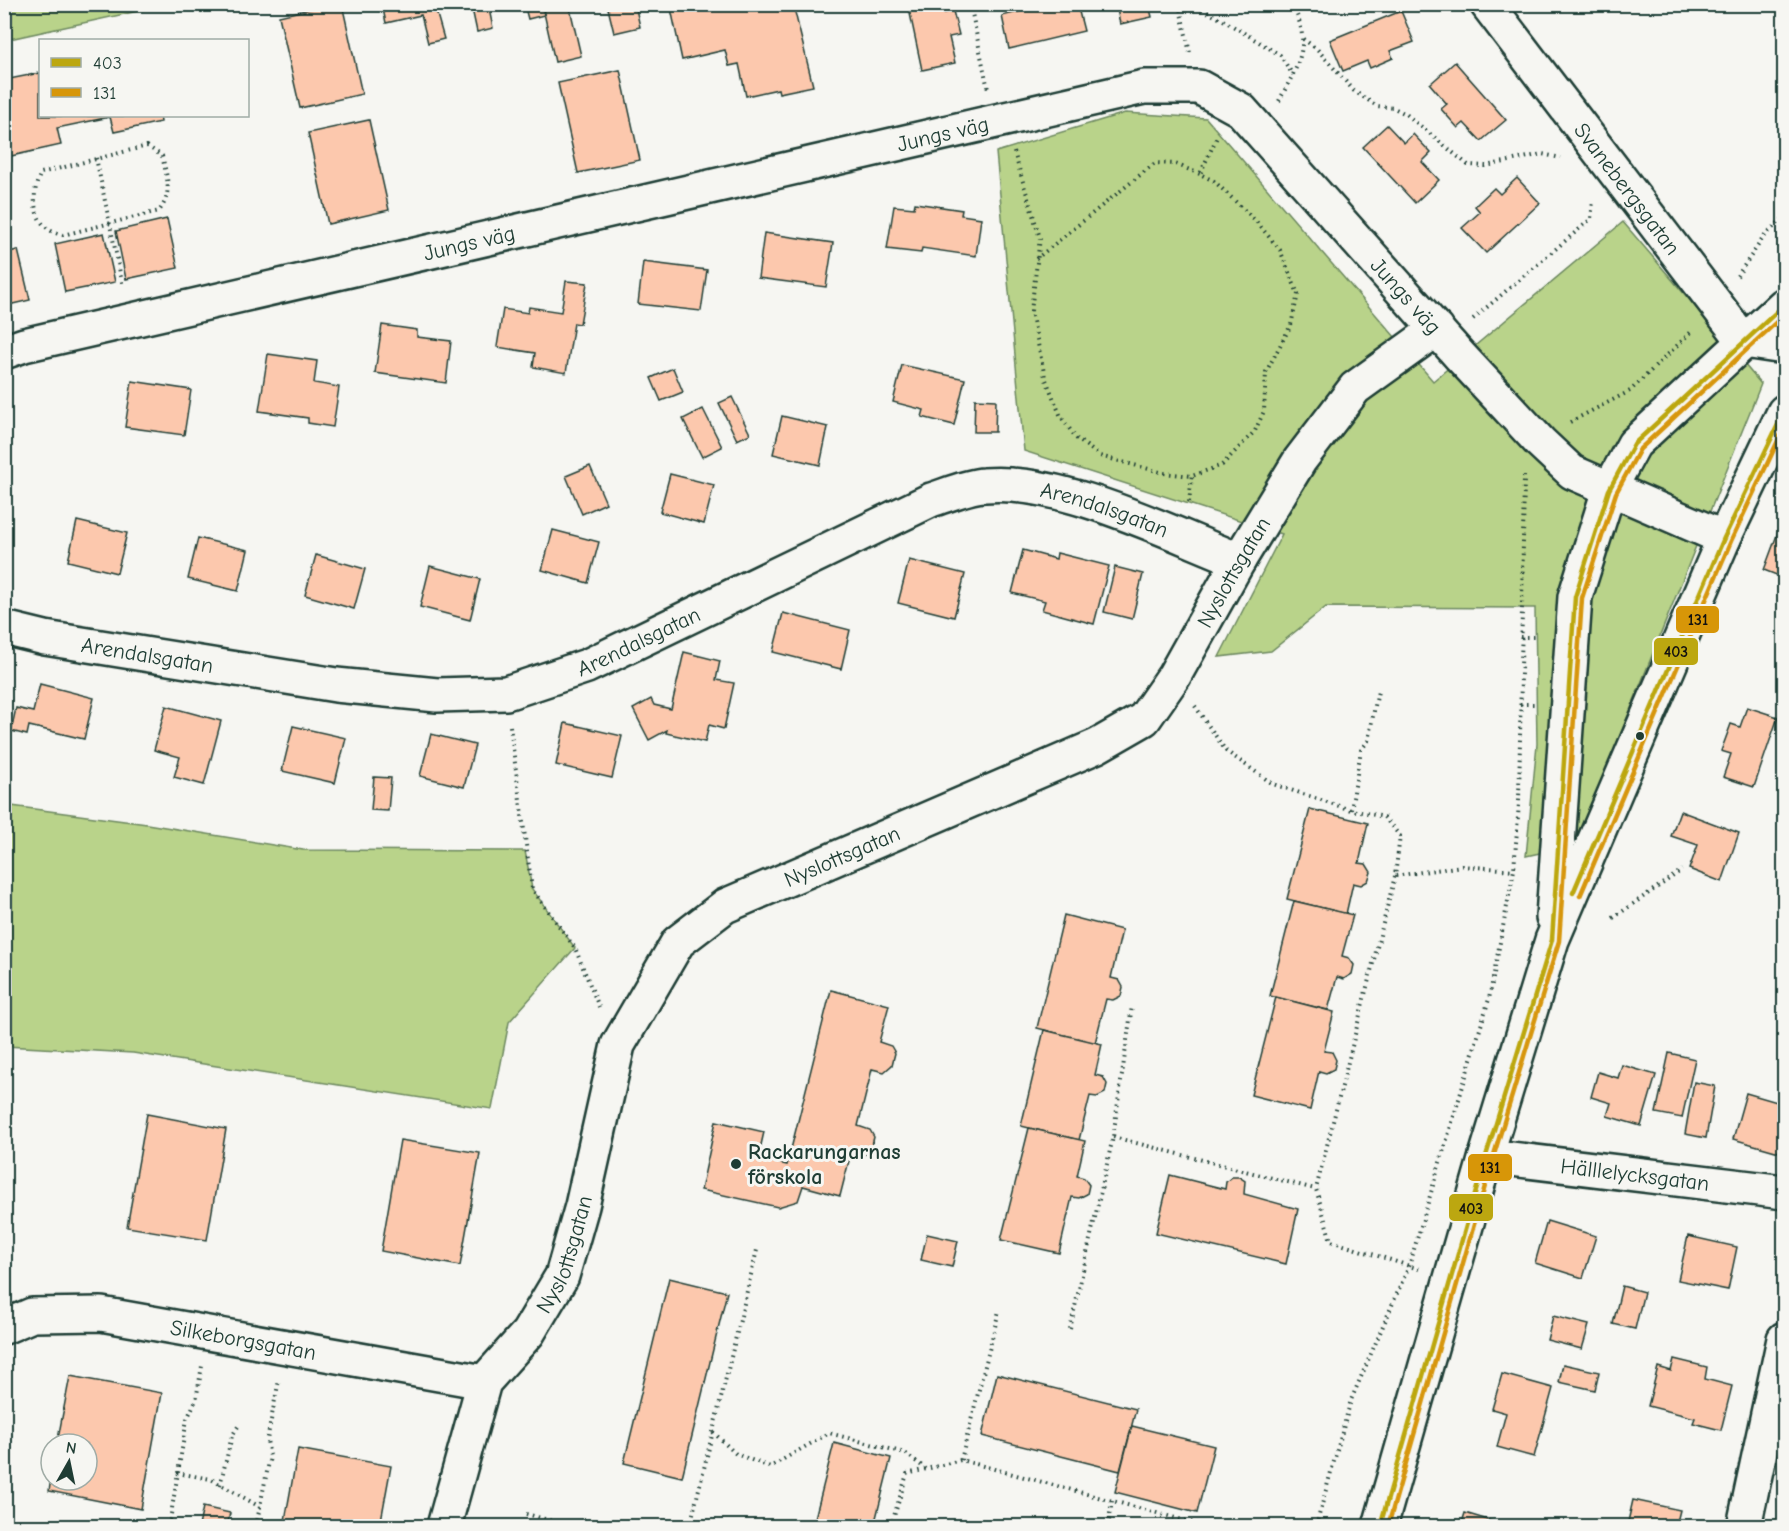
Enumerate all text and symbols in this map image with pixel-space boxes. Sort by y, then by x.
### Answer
legend [39,39,249,117]
text: 403 [93,53,122,74]
text: 131 [93,83,116,104]
street label: Jungs väg [895,111,991,157]
street label: Svanebergsgatan [1568,118,1686,260]
street label: Jungs väg [421,220,518,267]
street label: Jungs väg [1365,253,1446,340]
street label: Arendalsgatan [1038,477,1172,543]
street label: Nyslottsgatan [1192,512,1276,632]
street label: Arendalsgatan [574,601,705,682]
line badge: 131 [1675,605,1720,634]
text: 131 [1688,611,1708,629]
street label: Arendalsgatan [79,632,215,679]
line badge: 403 [1653,637,1699,666]
text: 403 [1664,643,1688,661]
unlabelled marker [1634,730,1646,742]
street label: Nyslottsgatan [780,820,904,893]
place label: Rackarungarnas förskola [747,1139,901,1190]
line badge: 131 [1467,1153,1513,1182]
street label: Hälllelycksgatan [1559,1153,1711,1197]
marker: Rackarungarnas förskola [729,1157,743,1171]
text: 131 [1480,1159,1500,1177]
street label: Nyslottsgatan [531,1193,598,1318]
line badge: 403 [1448,1193,1494,1222]
text: 403 [1459,1200,1483,1218]
street label: Silkeborgsgatan [168,1315,318,1366]
north arrow [39,1432,99,1492]
text: N [65,1438,78,1458]

